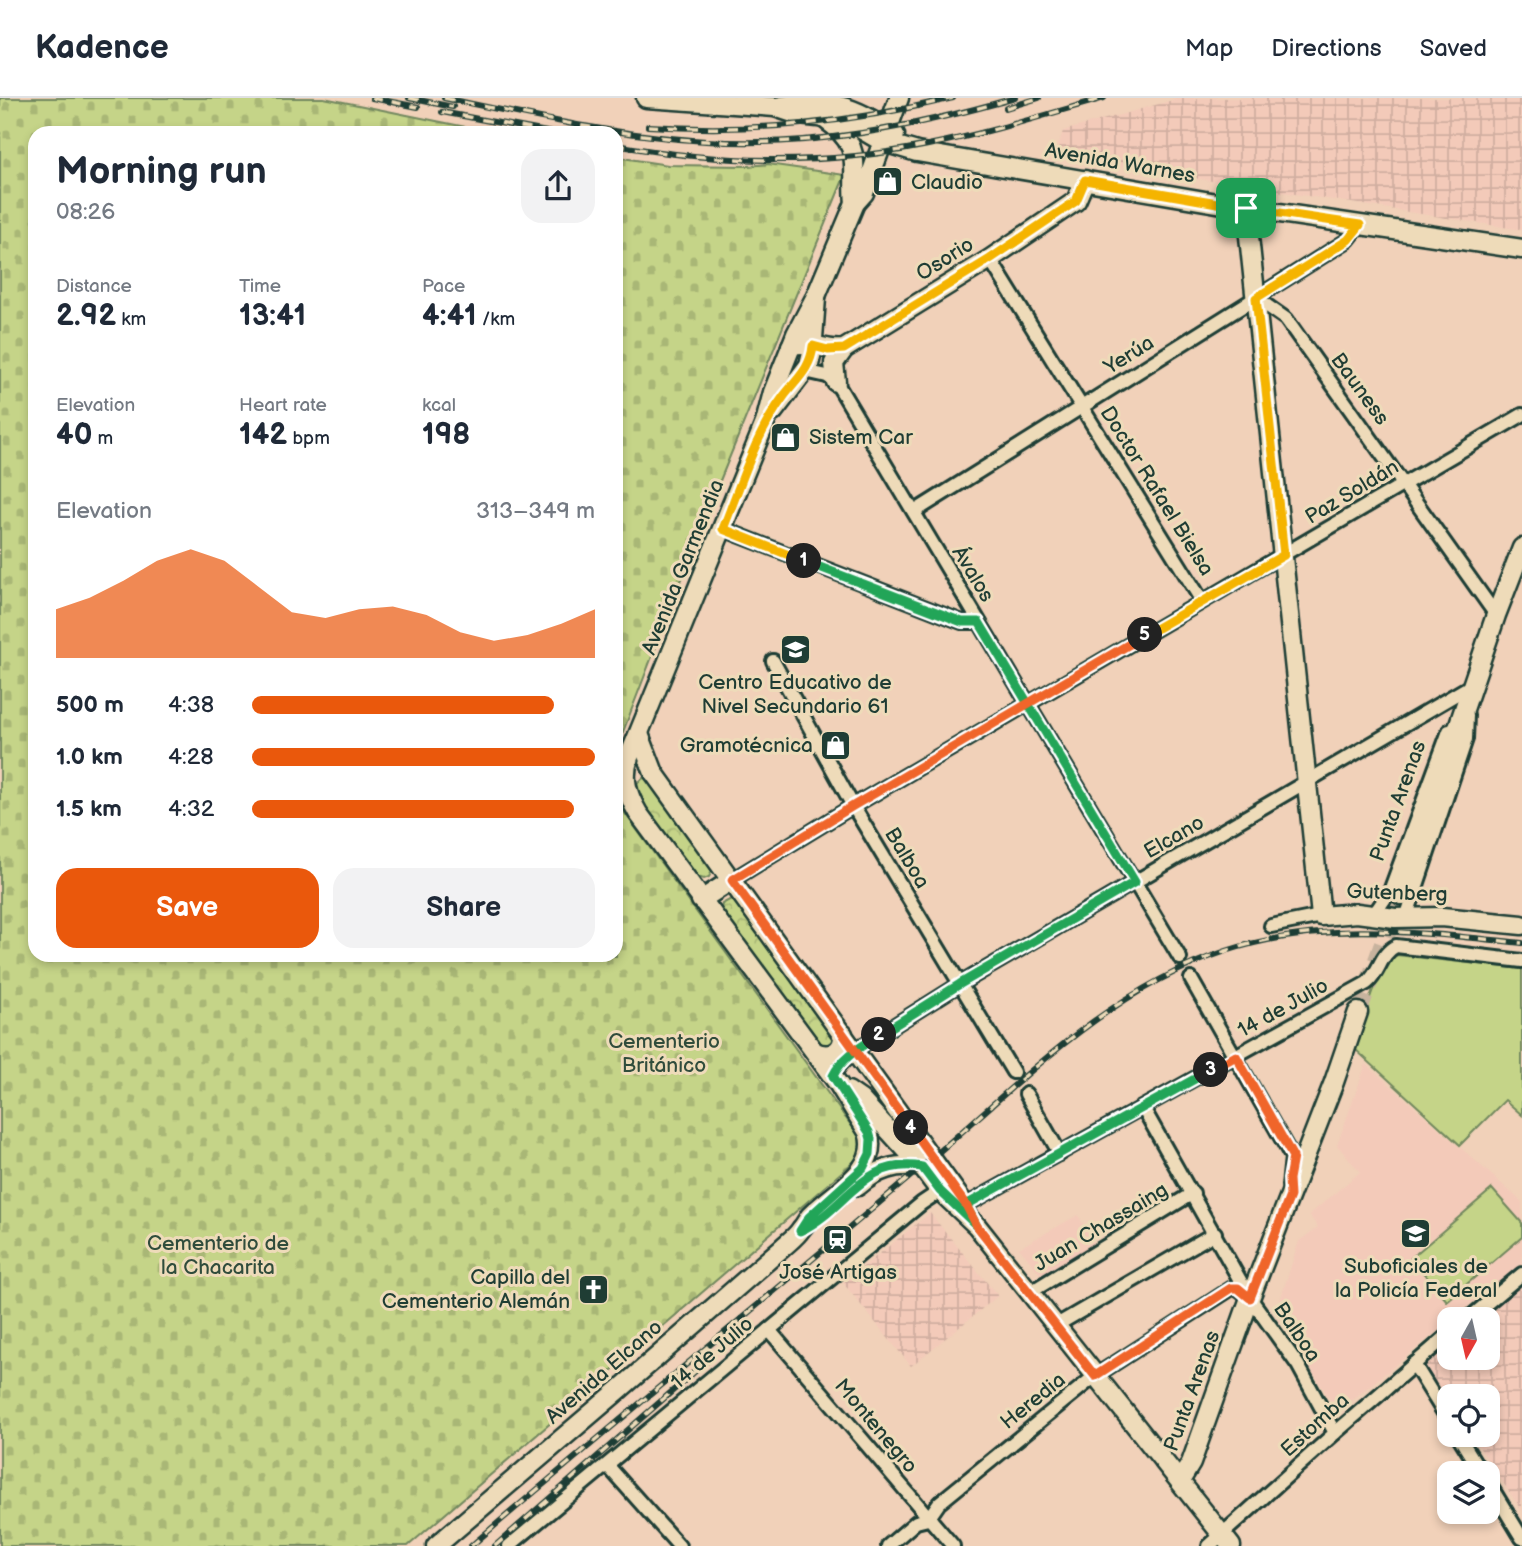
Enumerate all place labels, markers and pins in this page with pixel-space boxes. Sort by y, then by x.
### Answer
shop icon: Claudio [871,165,905,199]
place label: Claudio [911,170,983,195]
pin [1216,178,1276,238]
shop icon: Sistem Car [769,420,803,454]
place label: Sistem Car [809,425,913,450]
pin: 1 [786,544,822,578]
pin: 5 [1128,618,1162,652]
school or university icon: Centro Educativo de Nivel Secundario 61 [778,633,812,667]
place label: Centro Educativo de Nivel Secundario 61 [698,670,892,719]
shop icon: Gramotécnica [819,728,853,762]
place label: Gramotécnica [680,733,813,758]
pin: 2 [862,1018,896,1052]
pin: 3 [1194,1052,1228,1088]
pin: 4 [894,1110,928,1146]
school or university icon: Suboficiales de la Policía Federal [1399,1217,1433,1251]
station icon: José Artigas [821,1223,855,1257]
place label: Suboficiales de la Policía Federal [1335,1254,1497,1303]
place label: José Artigas [779,1260,897,1285]
place label: Capilla del Cementerio Alemán [382,1265,570,1314]
church icon: Capilla del Cementerio Alemán [576,1272,610,1306]

